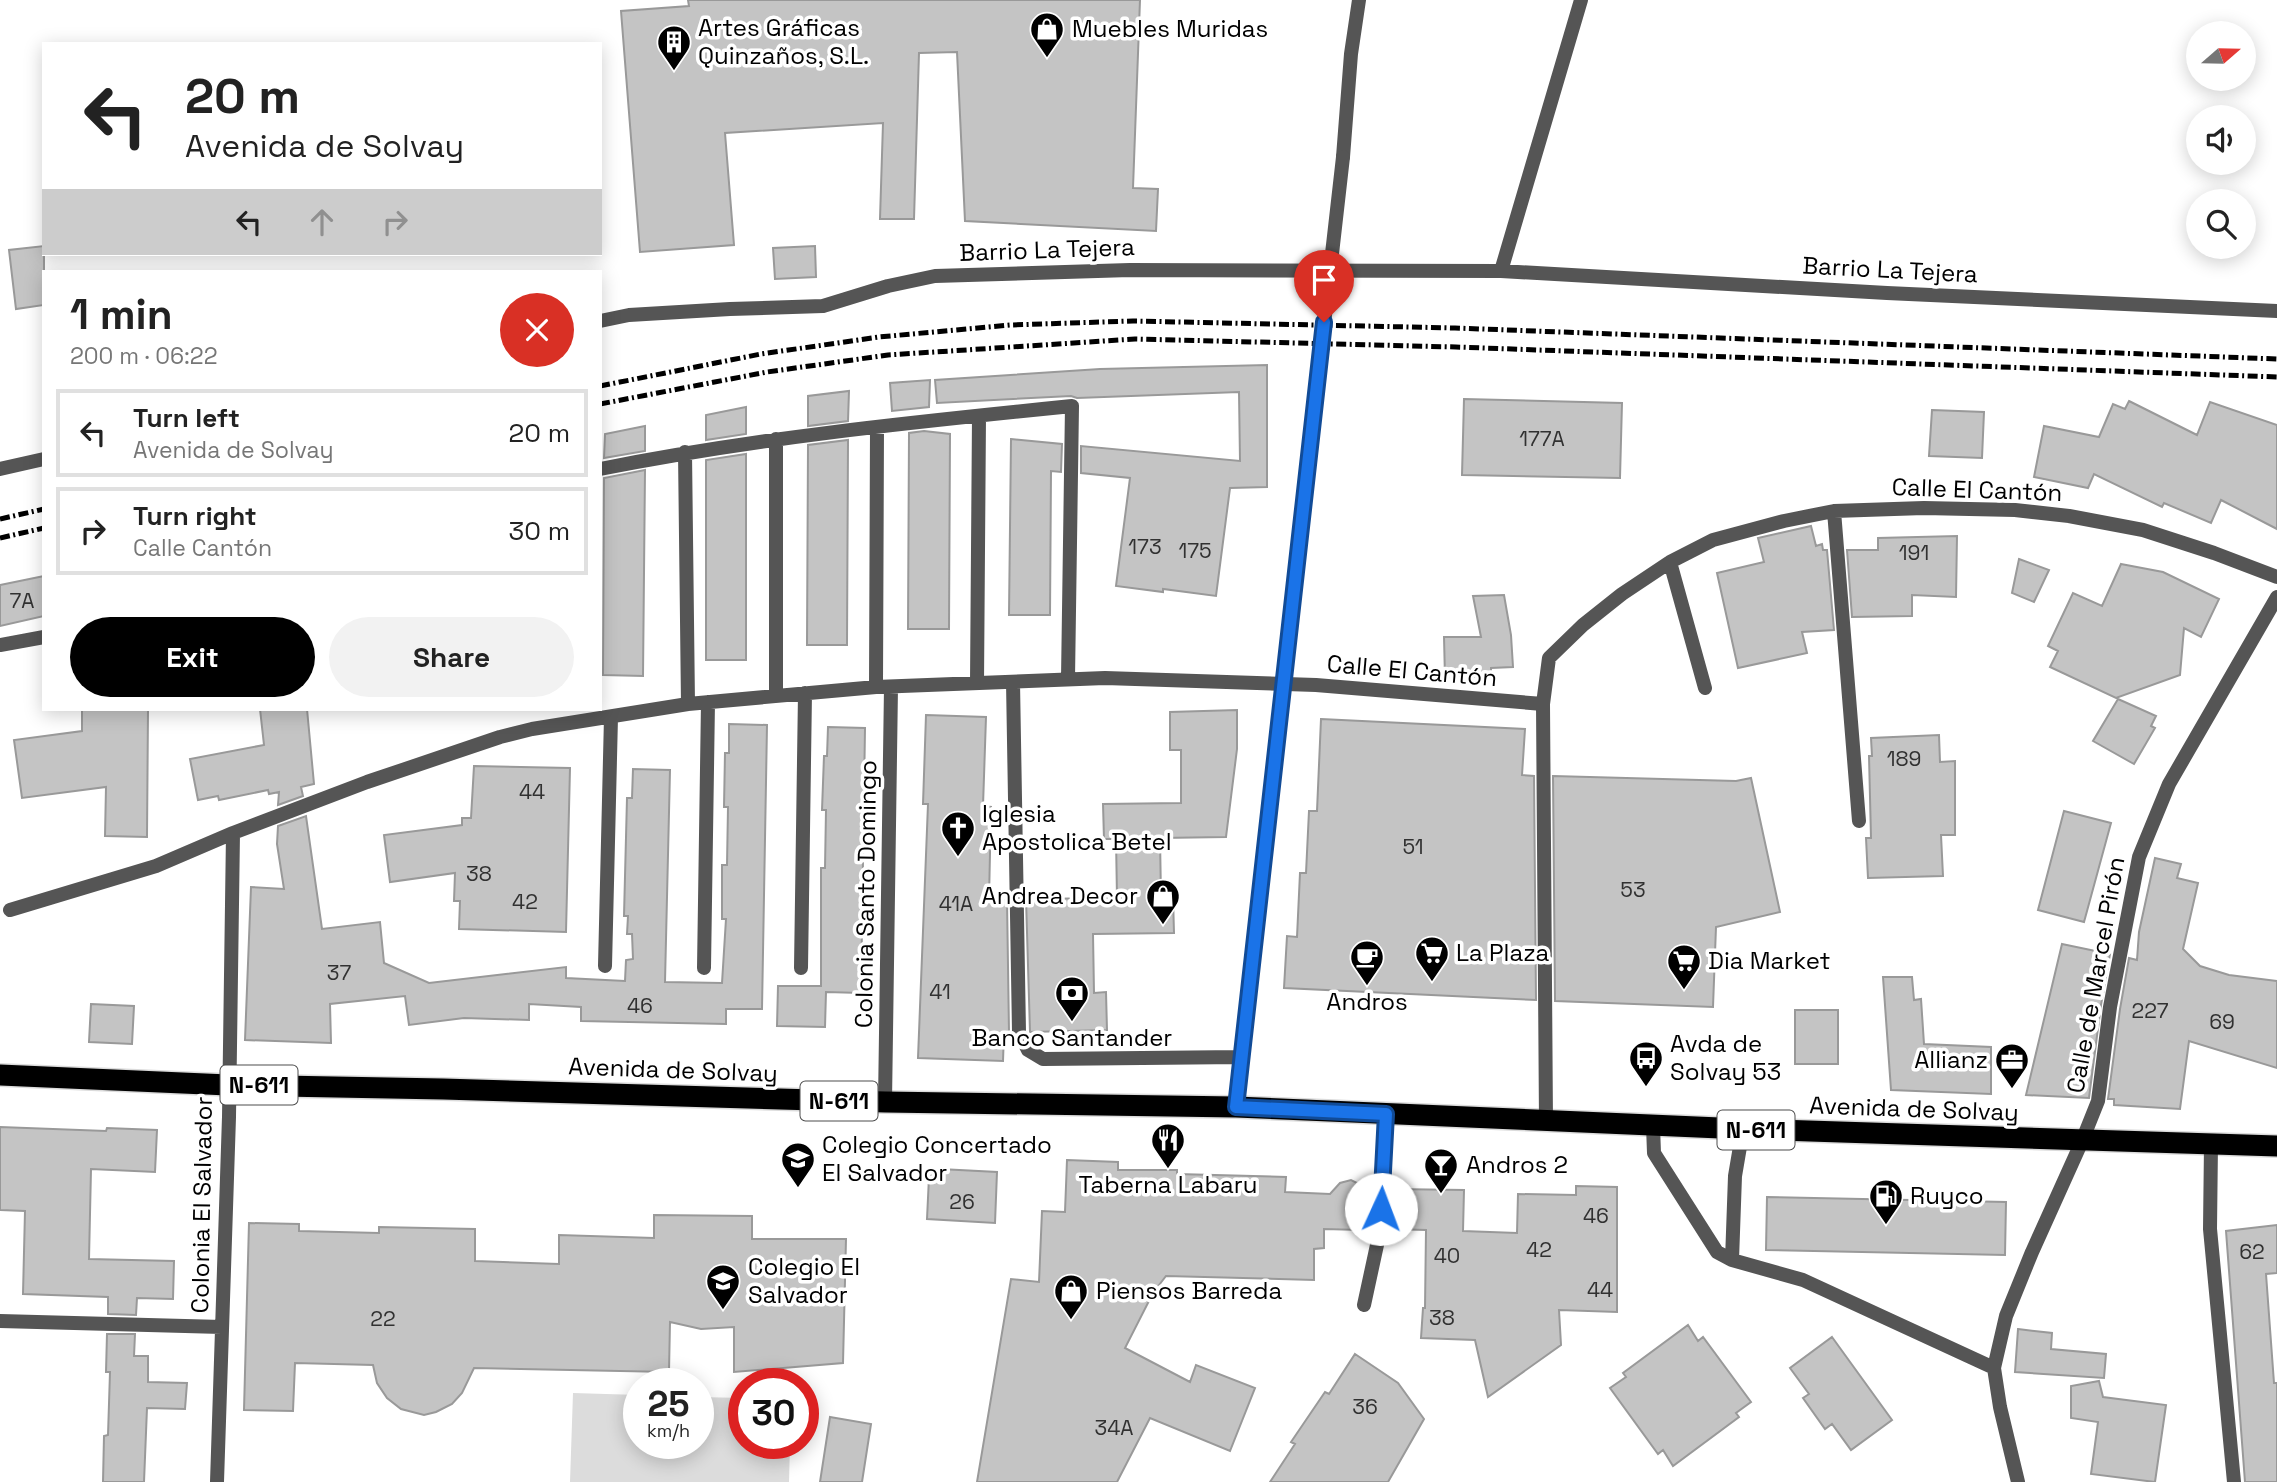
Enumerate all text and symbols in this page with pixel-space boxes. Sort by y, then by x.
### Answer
shop icon: Muebles Muridas [1028,10,1066,59]
place label: Artes Gráficas Quinzaños, S.L. [698,12,869,71]
place label: Muebles Muridas [1072,13,1268,44]
north arrow [2186,21,2256,91]
map controls [2186,21,2256,259]
building icon: Artes Gráficas Quinzaños, S.L. [655,23,693,72]
text: 20 m [185,65,300,127]
icon: left [70,70,161,161]
button: sound [2186,105,2256,175]
text: Avenida de Solvay [185,126,464,166]
button: search [2186,189,2256,259]
icon: left [230,203,268,241]
icon: ahead [303,203,341,241]
icon: right [376,203,414,241]
street label: Barrio La Tejera [959,231,1135,268]
street label: Barrio La Tejera [1802,249,1979,290]
pin [1294,250,1354,322]
icon: arrive [1305,261,1343,299]
text: 1 min [70,288,173,341]
button: close [500,293,574,367]
text: 200 m · 06:22 [70,341,218,371]
text: Turn left [133,401,240,435]
icon: left [74,414,112,452]
text: 20 m [509,416,570,450]
house number: 177A [1519,425,1565,452]
text: Avenida de Solvay [133,435,334,465]
street label: Calle El Cantón [1891,471,2063,508]
text: Turn right [133,499,257,533]
icon: right [74,512,112,550]
text: 30 m [509,514,570,548]
text: Calle Cantón [133,533,272,563]
house number: 173 [1128,533,1162,560]
house number: 175 [1178,537,1212,564]
house number: 191 [1899,539,1929,566]
house number: 7A [9,587,35,614]
button: Exit [70,617,315,697]
button: Share [329,617,574,697]
street label: Calle El Cantón [1326,648,1498,693]
house number: 189 [1887,745,1921,772]
street label: Colonia Santo Domingo [848,760,883,1028]
house number: 44 [519,778,545,805]
place label: Iglesia Apostolica Betel [982,798,1172,857]
church icon: Iglesia Apostolica Betel [939,809,977,858]
house number: 51 [1402,833,1424,860]
street label: Calle de Marcel Pirón [2059,854,2132,1096]
house number: 38 [466,860,492,887]
house number: 53 [1620,876,1646,903]
shop icon: Andrea Decor [1144,877,1182,926]
place label: Andrea Decor [982,880,1138,911]
house number: 42 [512,888,538,915]
house number: 41A [939,890,973,917]
supermarket icon: La Plaza [1413,934,1451,983]
place label: La Plaza [1456,937,1550,968]
cafe icon: Andros [1348,938,1386,987]
supermarket icon: Dia Market [1665,942,1703,991]
place label: Dia Market [1708,945,1830,976]
house number: 37 [327,959,351,986]
bank icon: Banco Santander [1053,974,1091,1023]
house number: 41 [929,978,951,1005]
place label: Andros [1326,986,1408,1017]
house number: 46 [627,992,653,1019]
house number: 227 [2131,997,2169,1024]
house number: 69 [2209,1008,2235,1035]
place label: Banco Santander [972,1022,1172,1053]
place label: Avda de Solvay 53 [1670,1028,1781,1087]
bus stop icon: Avda de Solvay 53 [1627,1039,1665,1088]
office icon: Allianz [1993,1041,2031,1090]
place label: Allianz [1914,1044,1988,1075]
street label: Avenida de Solvay [568,1050,778,1089]
road number: N-611 [220,1066,298,1104]
road number: N-611 [800,1082,878,1120]
street label: Avenida de Solvay [1809,1089,2019,1128]
street label: Colonia El Salvador [184,1096,219,1314]
road number: N-611 [1718,1110,1795,1149]
restaurant icon: Taberna Labaru [1149,1121,1187,1170]
place label: Colegio Concertado El Salvador [822,1129,1052,1188]
school or university icon: Colegio Concertado El Salvador [779,1140,817,1189]
bar icon: Andros 2 [1422,1146,1460,1195]
place label: Andros 2 [1466,1149,1568,1180]
place label: Taberna Labaru [1078,1169,1258,1200]
position arrow [1344,1172,1418,1246]
fuel station icon: Ruyco [1867,1177,1905,1226]
place label: Ruyco [1910,1180,1984,1211]
house number: 26 [949,1188,975,1215]
house number: 46 [1583,1202,1609,1229]
house number: 42 [1526,1236,1552,1263]
house number: 62 [2239,1238,2265,1265]
house number: 40 [1434,1242,1460,1269]
place label: Colegio El Salvador [748,1251,860,1310]
school or university icon: Colegio El Salvador [704,1262,742,1311]
shop icon: Piensos Barreda [1052,1272,1090,1321]
place label: Piensos Barreda [1096,1275,1283,1306]
house number: 44 [1587,1276,1613,1303]
house number: 38 [1429,1304,1455,1331]
house number: 22 [370,1305,396,1332]
speed limit sign: 30 [728,1368,819,1459]
text: 25 [648,1382,689,1426]
house number: 36 [1352,1393,1378,1420]
house number: 34A [1094,1414,1134,1441]
text: km/h [647,1419,690,1442]

